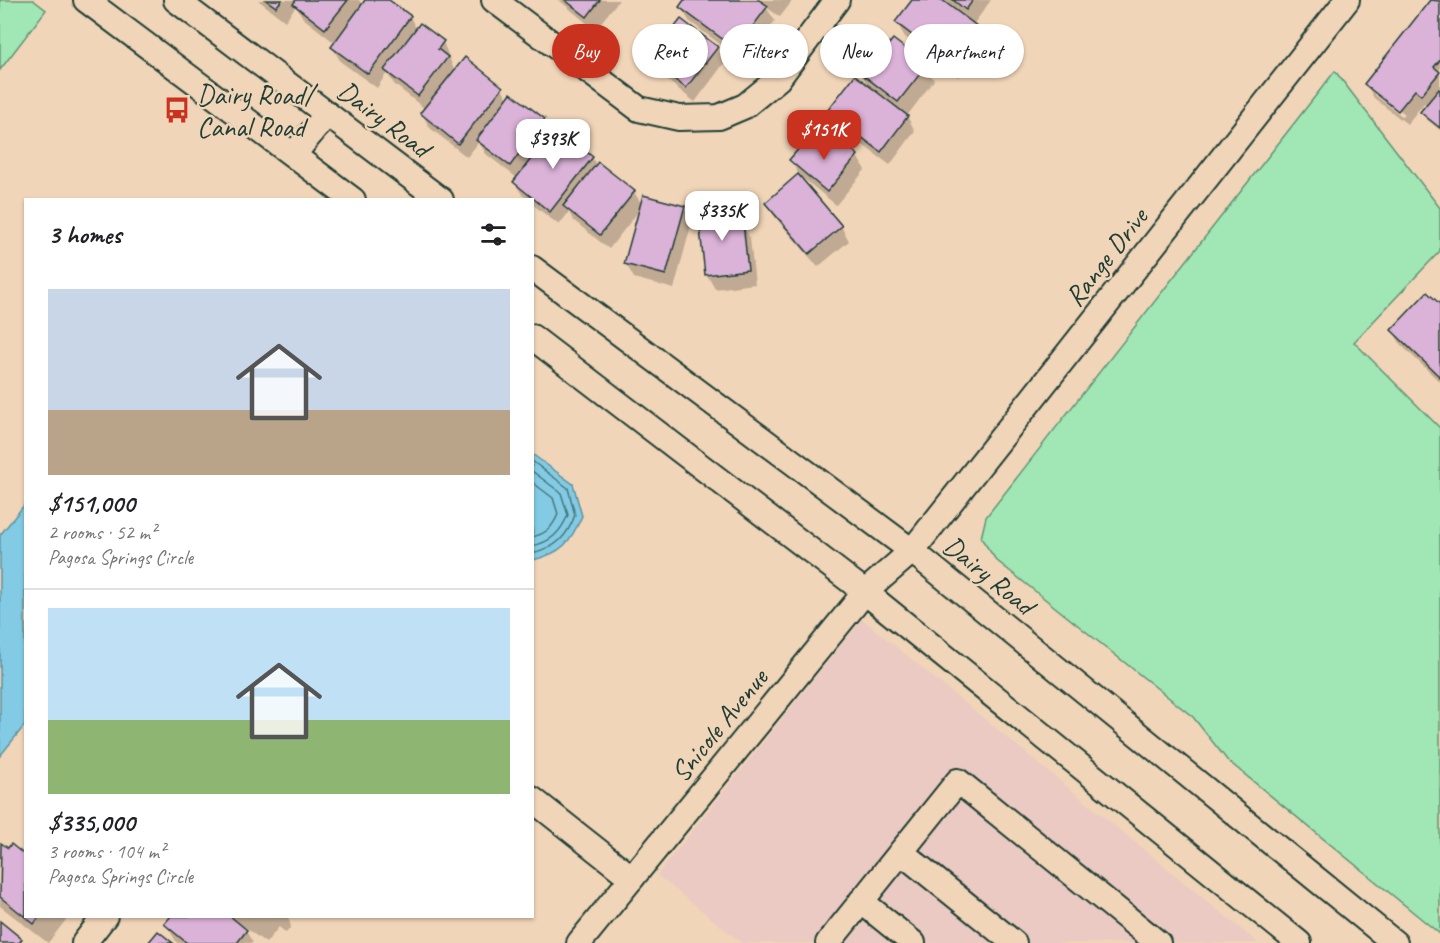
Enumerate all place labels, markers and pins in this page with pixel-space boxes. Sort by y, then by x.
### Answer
place label: Dairy Road/ Canal Road [197,77,319,144]
bus stop icon: Dairy Road/ Canal Road [162,95,192,125]
pin: $151K [782,110,866,161]
pin: $393K [511,119,595,170]
pin: $335K [680,191,764,242]

